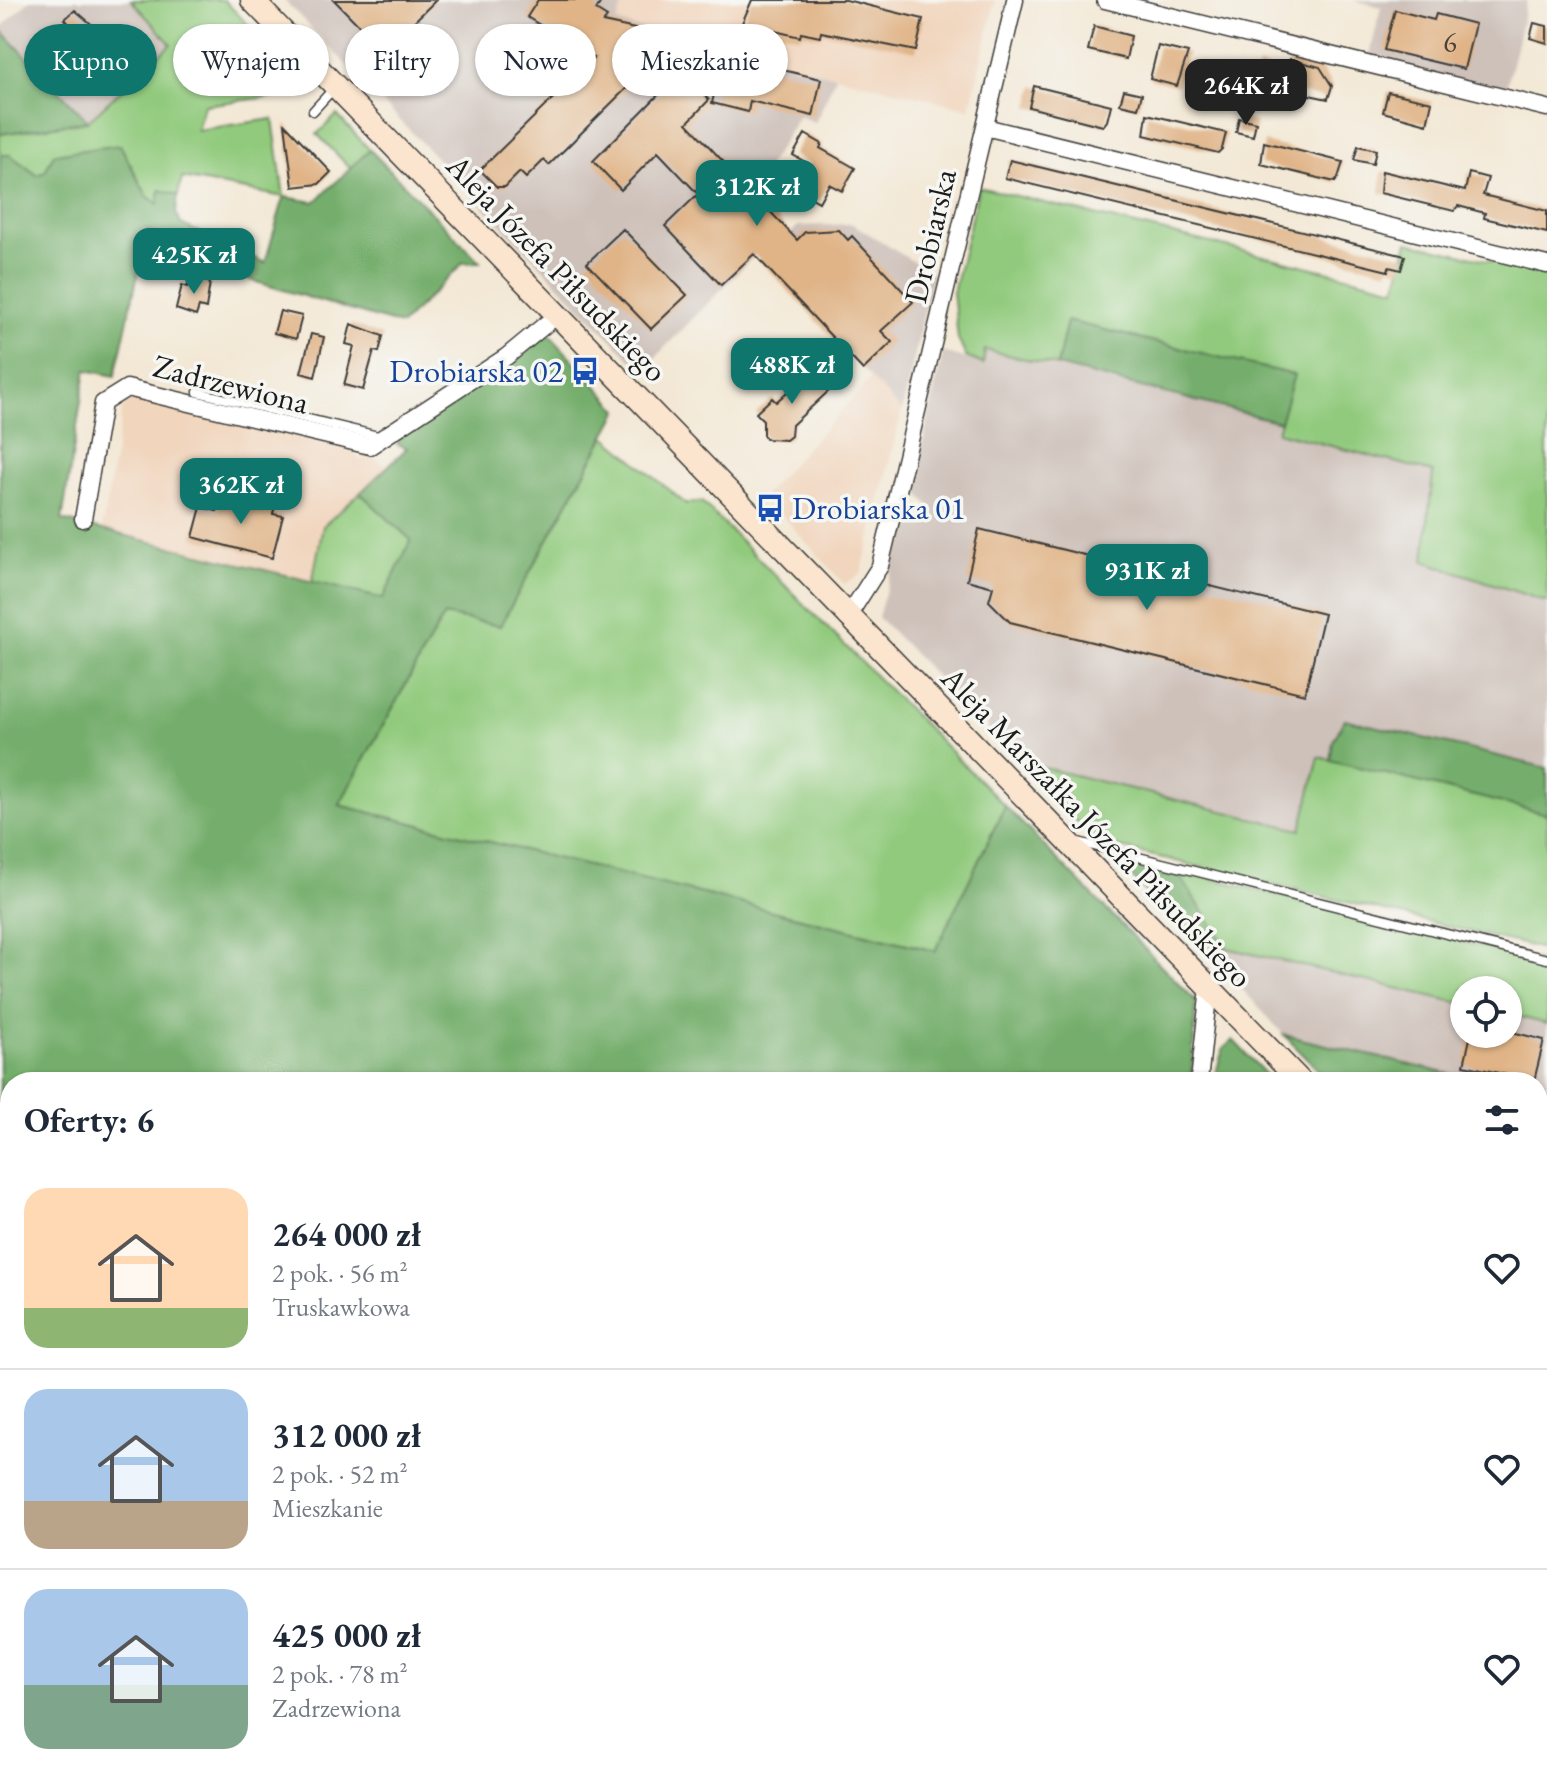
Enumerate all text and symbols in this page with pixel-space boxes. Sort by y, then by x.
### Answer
chip: Kupno [24,24,157,96]
chip: Wynajem [173,24,329,96]
chip: Filtry [345,24,459,96]
chip: Nowe [475,24,596,96]
chip: Mieszkanie [612,24,788,96]
house number: 6 [1443,24,1457,60]
pin: 264K zł [1172,59,1320,127]
text: 264K zł [1203,68,1289,102]
street label: Aleja Józefa Piłsudskiego [437,144,677,391]
pin: 312K zł [683,160,831,228]
street label: Drobiarska [894,165,966,307]
text: 312K zł [714,169,800,203]
pin: 425K zł [120,228,268,296]
text: 425K zł [151,237,237,271]
pin: 488K zł [718,338,866,406]
street label: Zadrzewiona [149,344,313,424]
text: 488K zł [749,347,835,381]
place label: Drobiarska 02 [389,350,564,392]
bus stop icon: Drobiarska 02 [570,356,600,386]
pin: 362K zł [167,458,315,526]
text: 362K zł [198,467,284,501]
place label: Drobiarska 01 [792,487,966,529]
bus stop icon: Drobiarska 01 [755,493,785,523]
pin: 931K zł [1073,544,1221,612]
text: 931K zł [1104,553,1190,587]
street label: Aleja Marszałka Józefa Piłsudskiego [931,657,1262,997]
map controls [1450,976,1522,1048]
button: locate [1450,976,1522,1048]
text: Oferty: 6 [24,1098,154,1142]
icon: filters [1480,1098,1524,1142]
text: 264 000 zł [272,1212,421,1256]
icon: home [88,1220,184,1316]
icon: heart [1480,1246,1524,1290]
text: 2 pok. · 56 m² [272,1256,408,1290]
text: Truskawkowa [272,1290,410,1324]
text: 312 000 zł [272,1413,421,1457]
icon: home [88,1421,184,1517]
icon: heart [1480,1447,1524,1491]
text: 2 pok. · 52 m² [272,1457,408,1491]
text: Mieszkanie [272,1491,383,1525]
text: 425 000 zł [272,1613,421,1657]
icon: home [88,1621,184,1717]
icon: heart [1480,1647,1524,1691]
text: 2 pok. · 78 m² [272,1657,408,1691]
text: Zadrzewiona [272,1691,401,1725]

